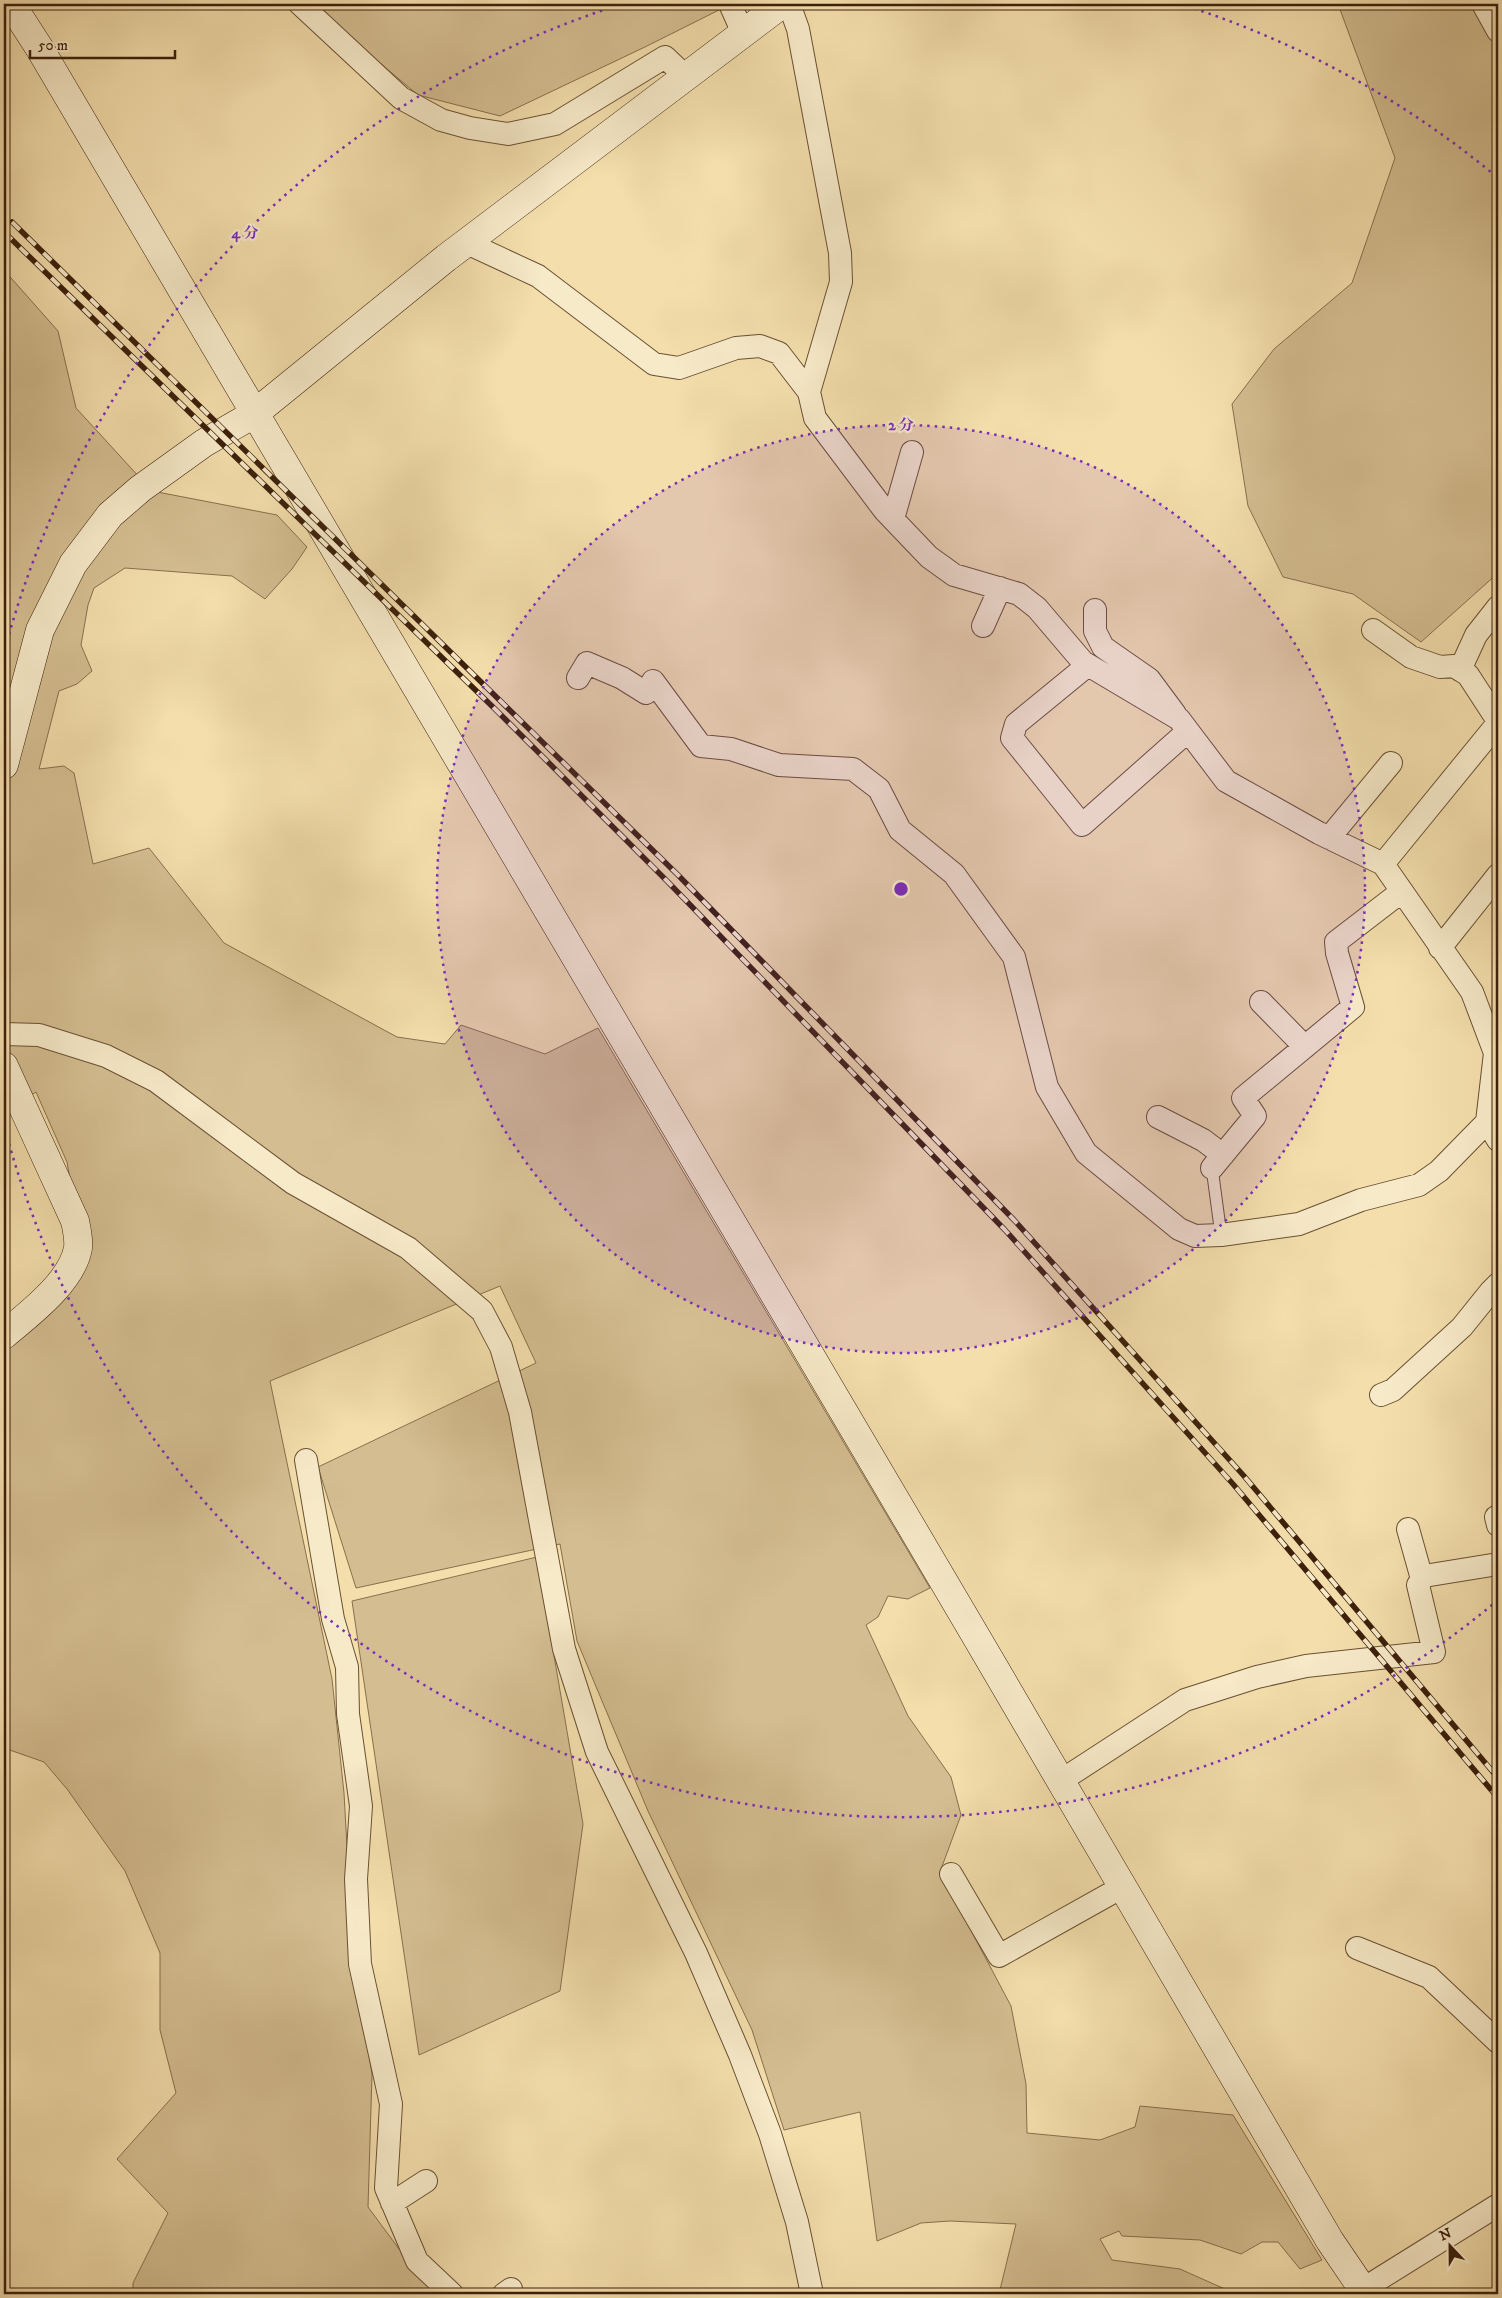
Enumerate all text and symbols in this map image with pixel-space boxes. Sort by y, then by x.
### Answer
scale bar [30,28,175,60]
text: 50 m [38,36,68,55]
text: 4 分 [231,224,258,243]
text: 2 分 [888,416,914,435]
centre of rings [892,880,910,898]
north arrow [1424,2220,1474,2270]
text: N [1437,2224,1455,2245]

